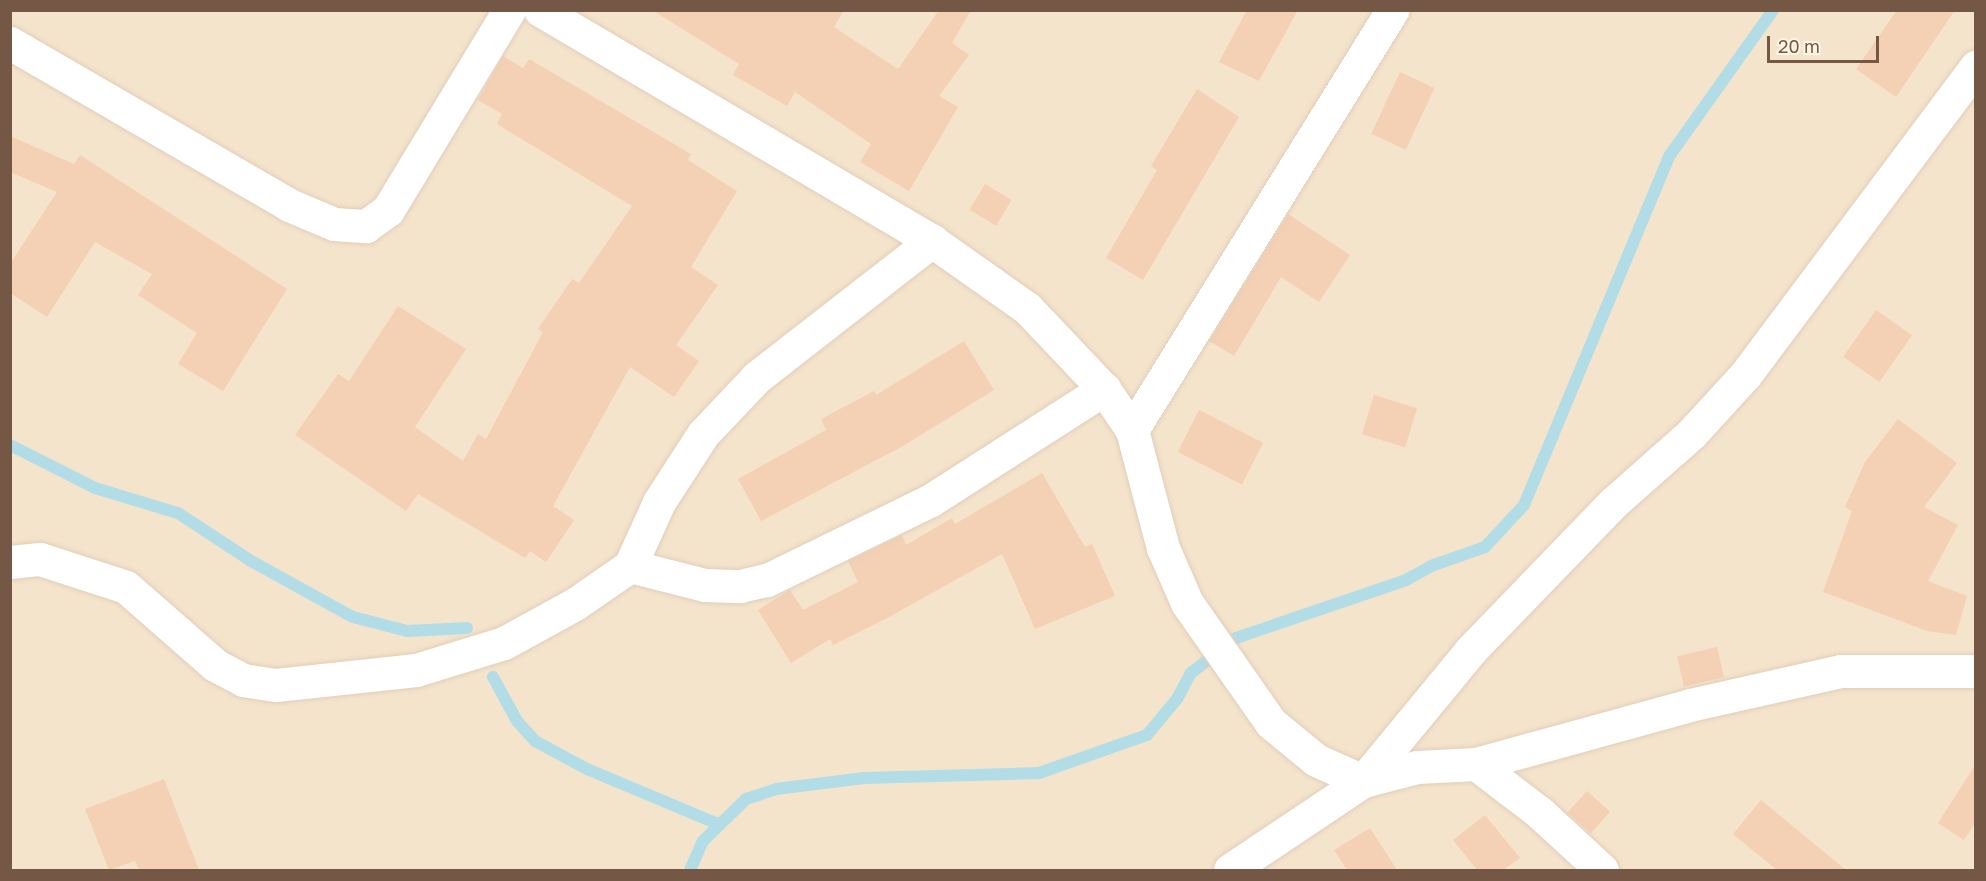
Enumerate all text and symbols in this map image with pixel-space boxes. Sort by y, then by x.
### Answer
scale bar [1770,24,1882,62]
text: 20 m [1778,35,1820,57]

